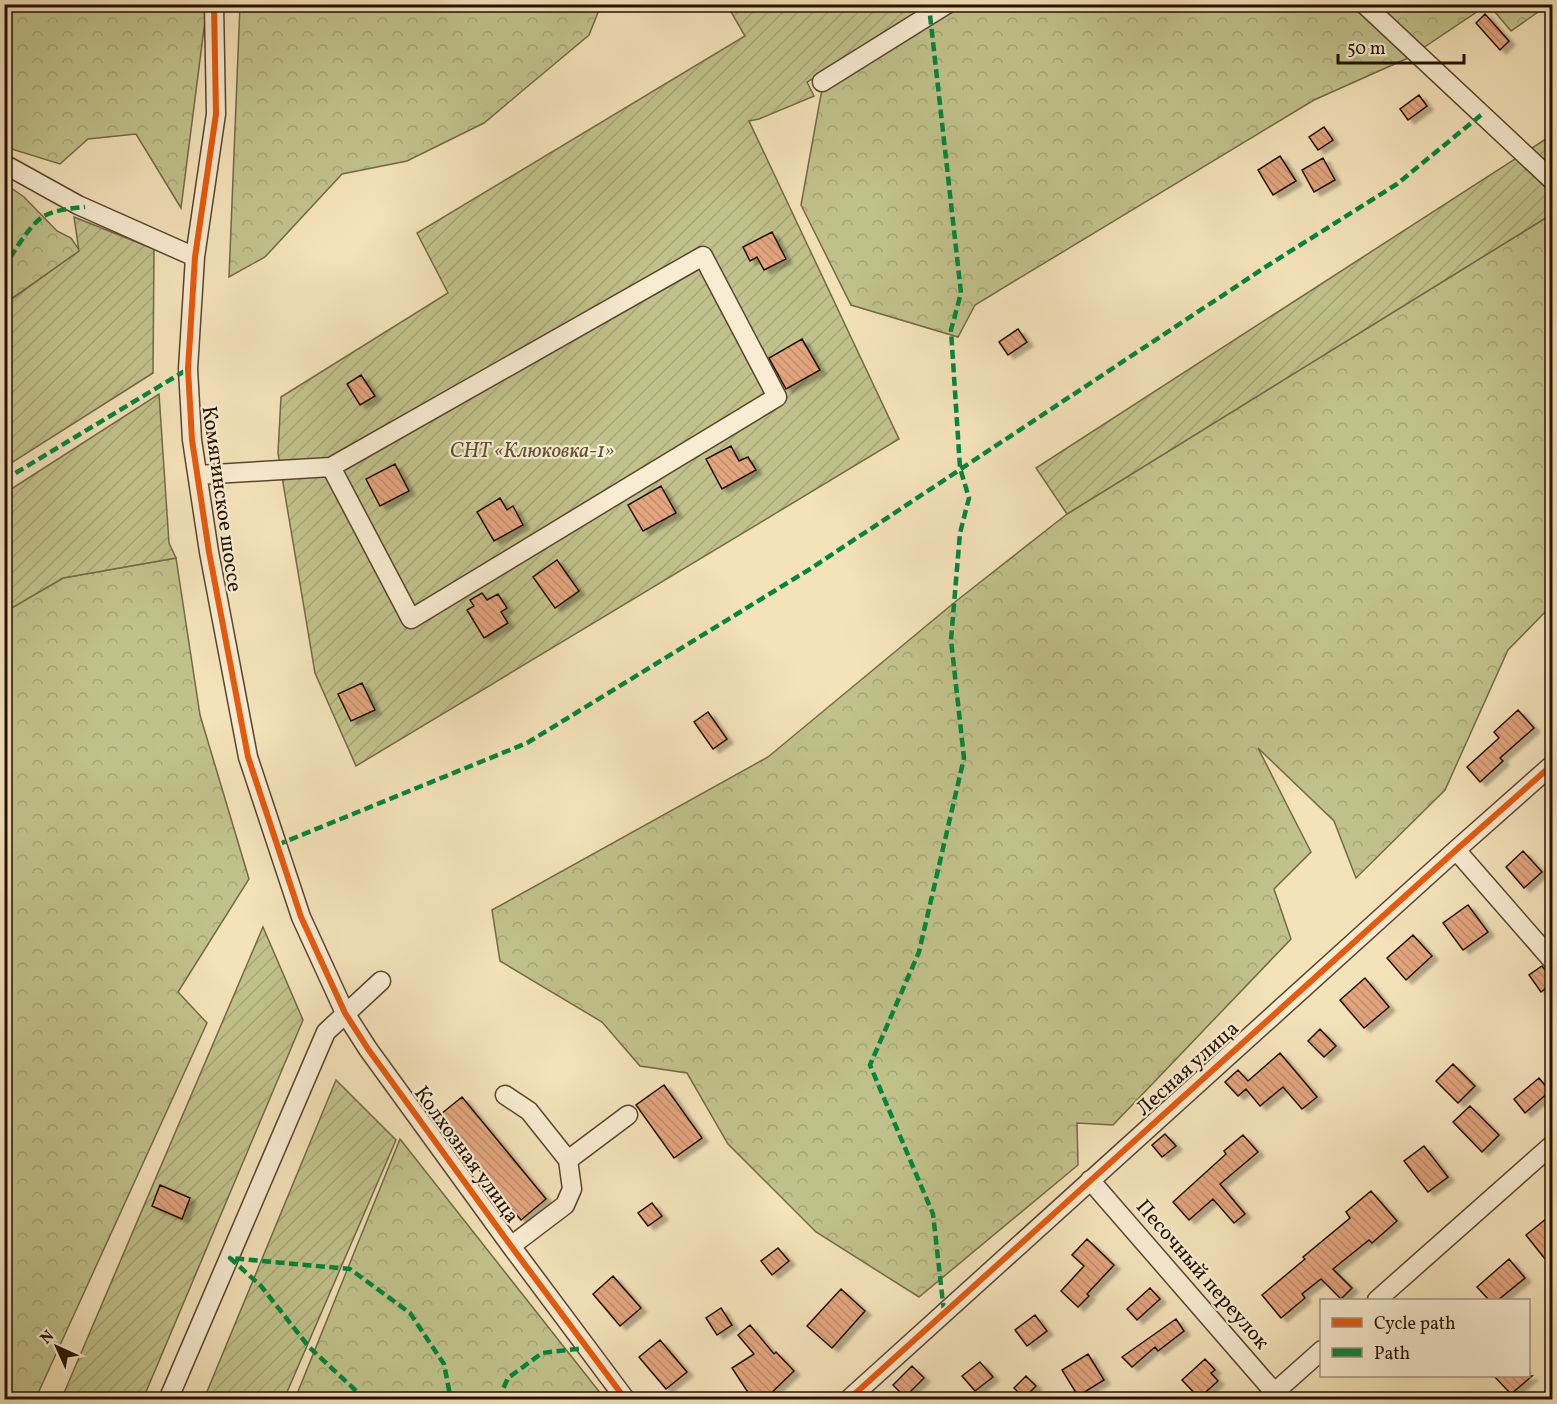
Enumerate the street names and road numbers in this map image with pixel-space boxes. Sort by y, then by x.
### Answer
street label: Комягинское шоссе [194,404,248,594]
street label: Лесная улица [1130,1015,1246,1123]
street label: Колхозная улица [406,1081,526,1229]
street label: Песочный переулок [1129,1194,1275,1356]

